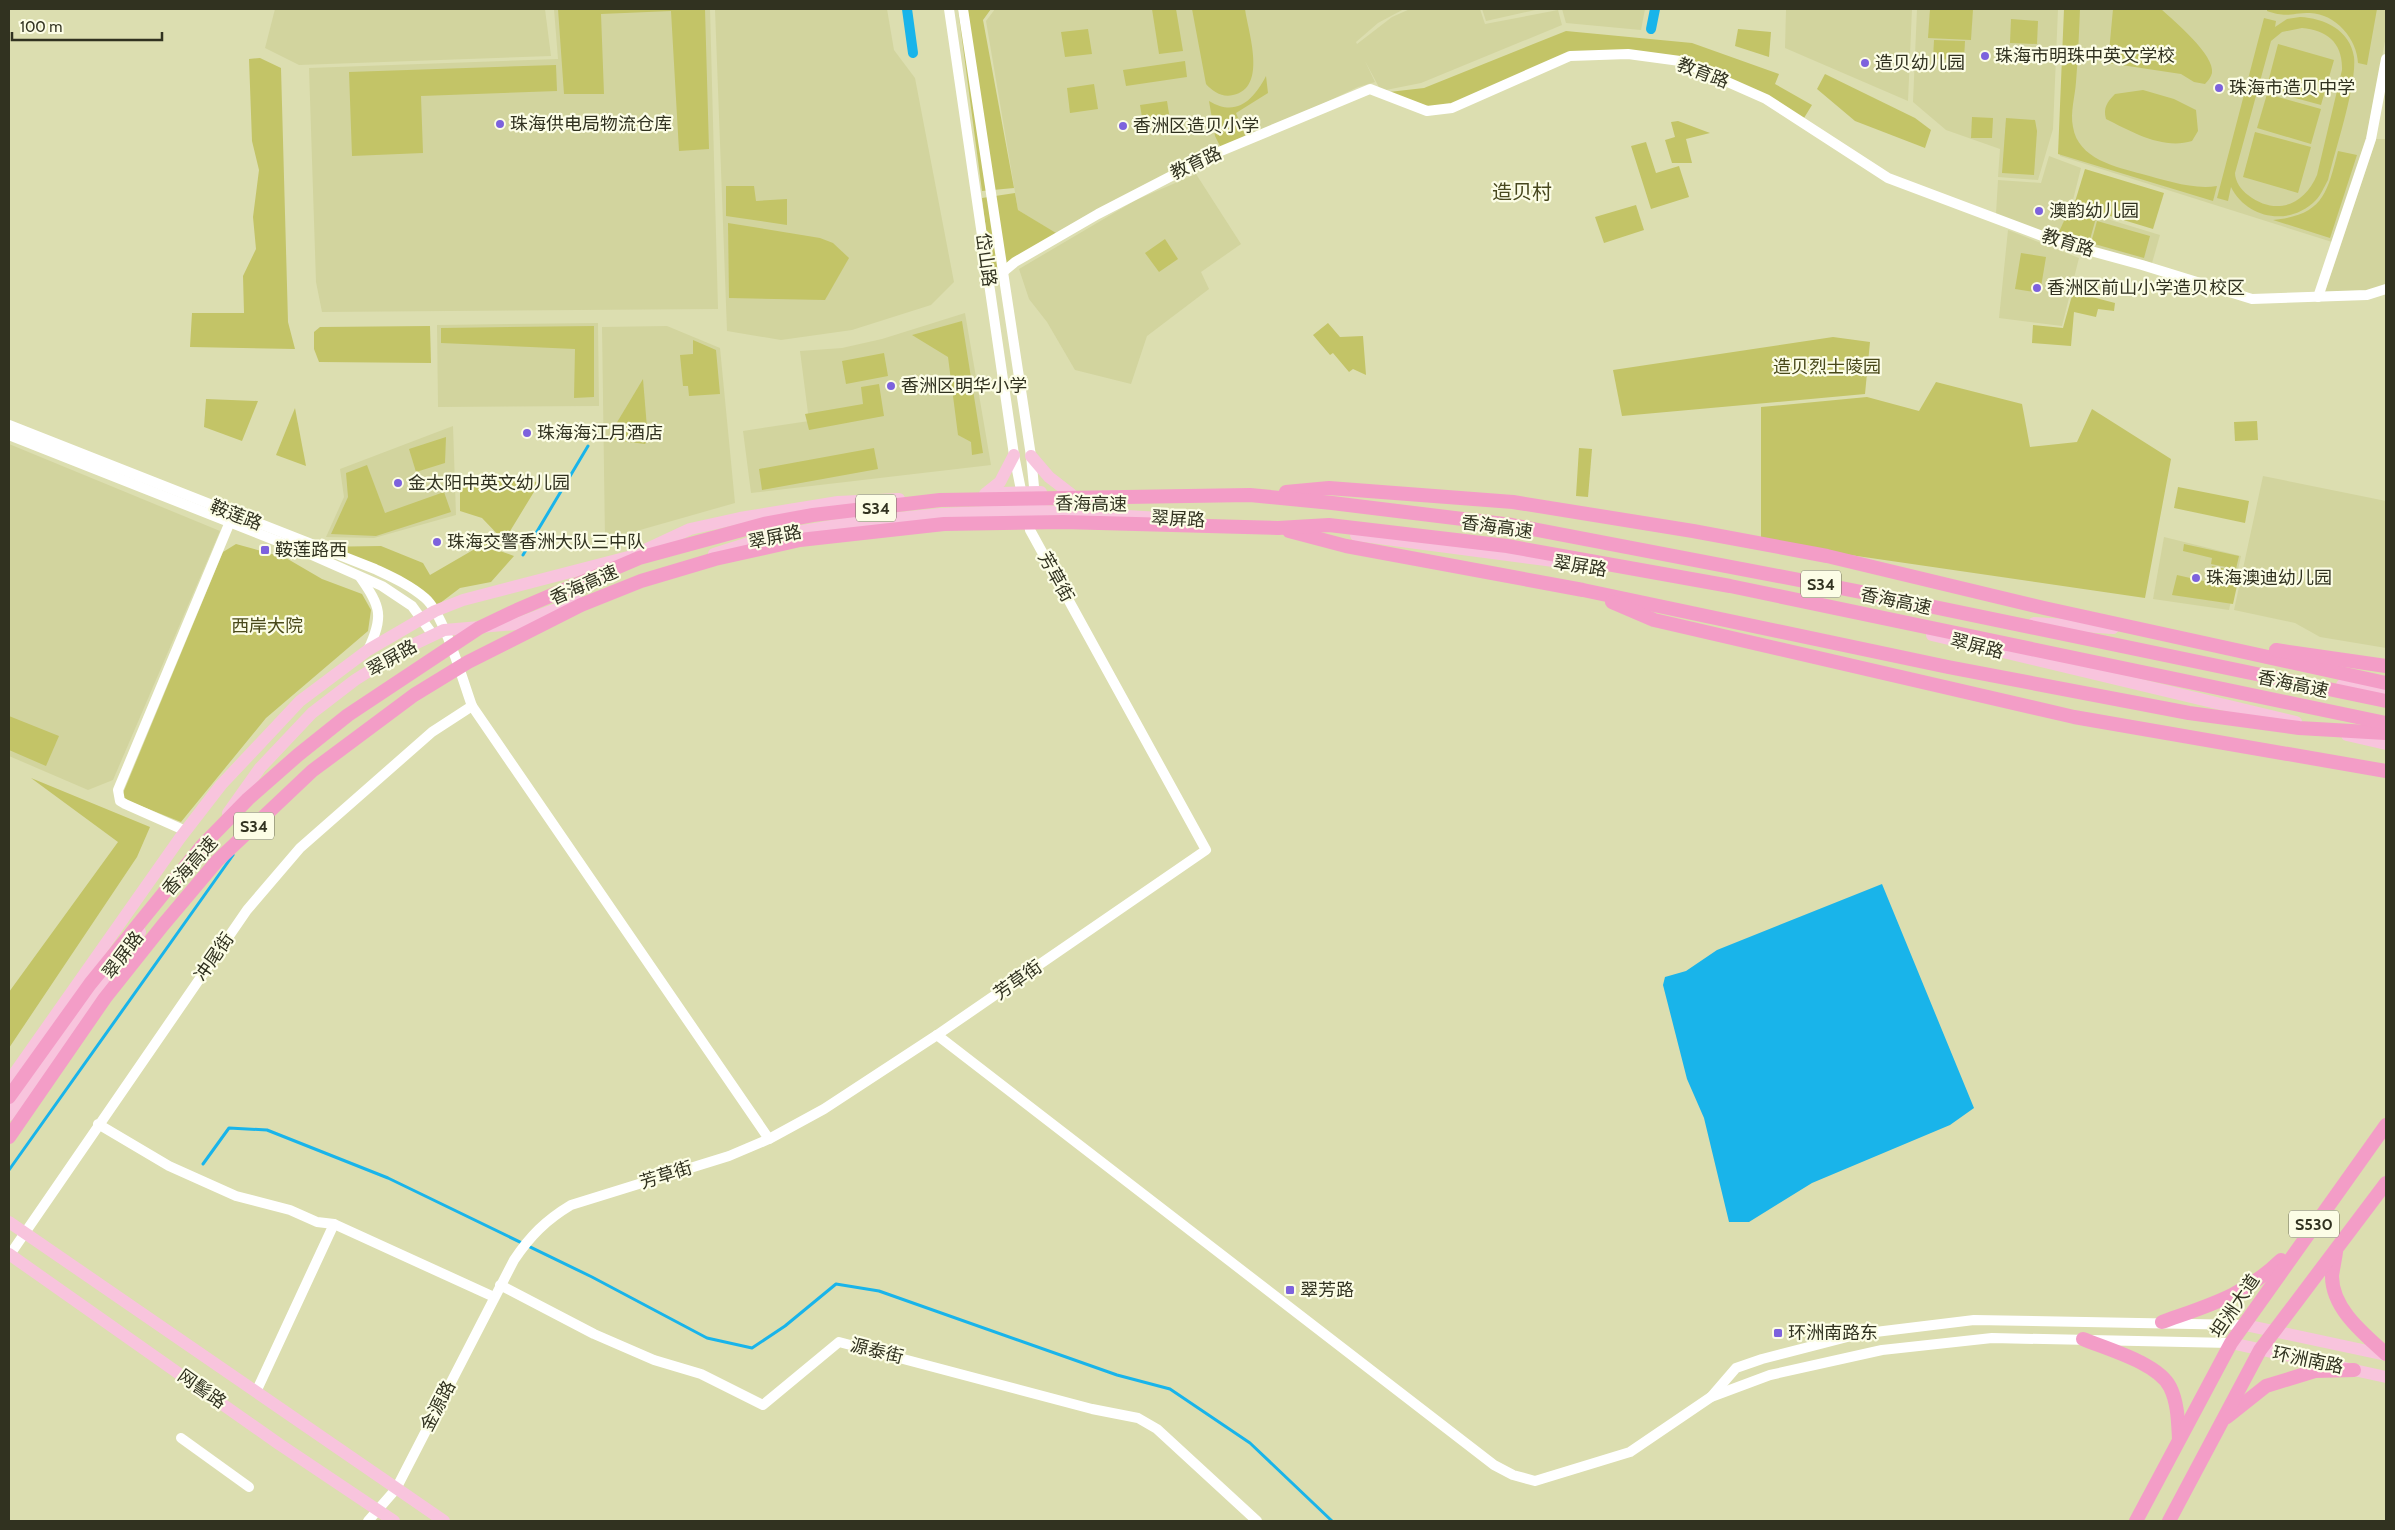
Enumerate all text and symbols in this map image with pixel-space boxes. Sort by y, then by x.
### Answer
scale bar [12,10,162,42]
text: 100 m [20,18,62,36]
place label: 珠海市明珠中英文学校 [1995,45,2175,67]
marker: 珠海市明珠中英文学校 [1979,50,1991,62]
place label: 造贝幼儿园 [1875,52,1965,74]
street label: 教育路 [1674,53,1732,93]
marker: 造贝幼儿园 [1859,57,1871,69]
place label: 珠海市造贝中学 [2229,77,2355,99]
marker: 珠海市造贝中学 [2213,82,2225,94]
place label: 珠海供电局物流仓库 [510,113,672,135]
place label: 香洲区造贝小学 [1133,115,1259,137]
marker: 珠海供电局物流仓库 [494,118,506,130]
marker: 香洲区造贝小学 [1117,120,1129,132]
street label: 教育路 [1167,142,1225,184]
district label: 造贝村 [1492,180,1552,204]
place label: 澳韵幼儿园 [2049,200,2139,222]
marker: 澳韵幼儿园 [2033,205,2045,217]
street label: 教育路 [2039,225,2097,261]
street label: 岱山路 [971,232,1001,288]
place label: 香洲区前山小学造贝校区 [2047,277,2245,299]
marker: 香洲区前山小学造贝校区 [2031,282,2043,294]
park label: 造贝烈士陵园 [1773,356,1881,378]
place label: 香洲区明华小学 [901,375,1027,397]
marker: 香洲区明华小学 [885,380,897,392]
place label: 珠海海江月酒店 [537,422,663,444]
marker: 珠海海江月酒店 [521,427,533,439]
place label: 金太阳中英文幼儿园 [408,472,570,494]
marker: 金太阳中英文幼儿园 [392,477,404,489]
street label: 香海高速 [1055,492,1127,516]
road number: S34 [856,494,896,522]
street label: 鞍莲路 [207,495,265,535]
street label: 翠屏路 [1150,507,1206,531]
street label: 香海高速 [1460,511,1534,543]
street label: 翠屏路 [746,521,804,553]
place label: 珠海交警香洲大队三中队 [447,531,645,553]
marker: 珠海交警香洲大队三中队 [431,536,443,548]
place label: 鞍莲路西 [275,539,347,561]
marker: 鞍莲路西 [259,544,271,556]
street label: 芳草街 [1033,548,1079,606]
street label: 翠屏路 [1552,551,1608,581]
street label: 香海高速 [547,560,621,610]
place label: 珠海澳迪幼儿园 [2206,567,2332,589]
road number: S34 [1801,570,1841,598]
marker: 珠海澳迪幼儿园 [2190,572,2202,584]
street label: 香海高速 [1858,583,1934,619]
park label: 西岸大院 [231,615,303,637]
street label: 翠屏路 [1948,629,2006,663]
street label: 翠屏路 [363,635,421,681]
street label: 香海高速 [2255,666,2331,702]
road number: S34 [234,812,274,839]
street label: 香海高速 [158,832,222,900]
street label: 翠屏路 [98,927,148,983]
street label: 冲尾街 [190,929,238,985]
street label: 芳草街 [990,956,1046,1004]
street label: 芳草街 [637,1157,695,1193]
road number: S530 [2289,1210,2339,1238]
street label: 坦洲大道 [2206,1270,2264,1342]
place label: 翠芳路 [1300,1279,1354,1301]
marker: 翠芳路 [1284,1284,1296,1296]
place label: 环洲南路东 [1788,1322,1878,1344]
marker: 环洲南路东 [1772,1327,1784,1339]
street label: 源泰街 [848,1334,906,1368]
street label: 环洲南路 [2270,1342,2346,1378]
street label: 网髻路 [174,1365,230,1413]
street label: 金源路 [416,1377,460,1435]

